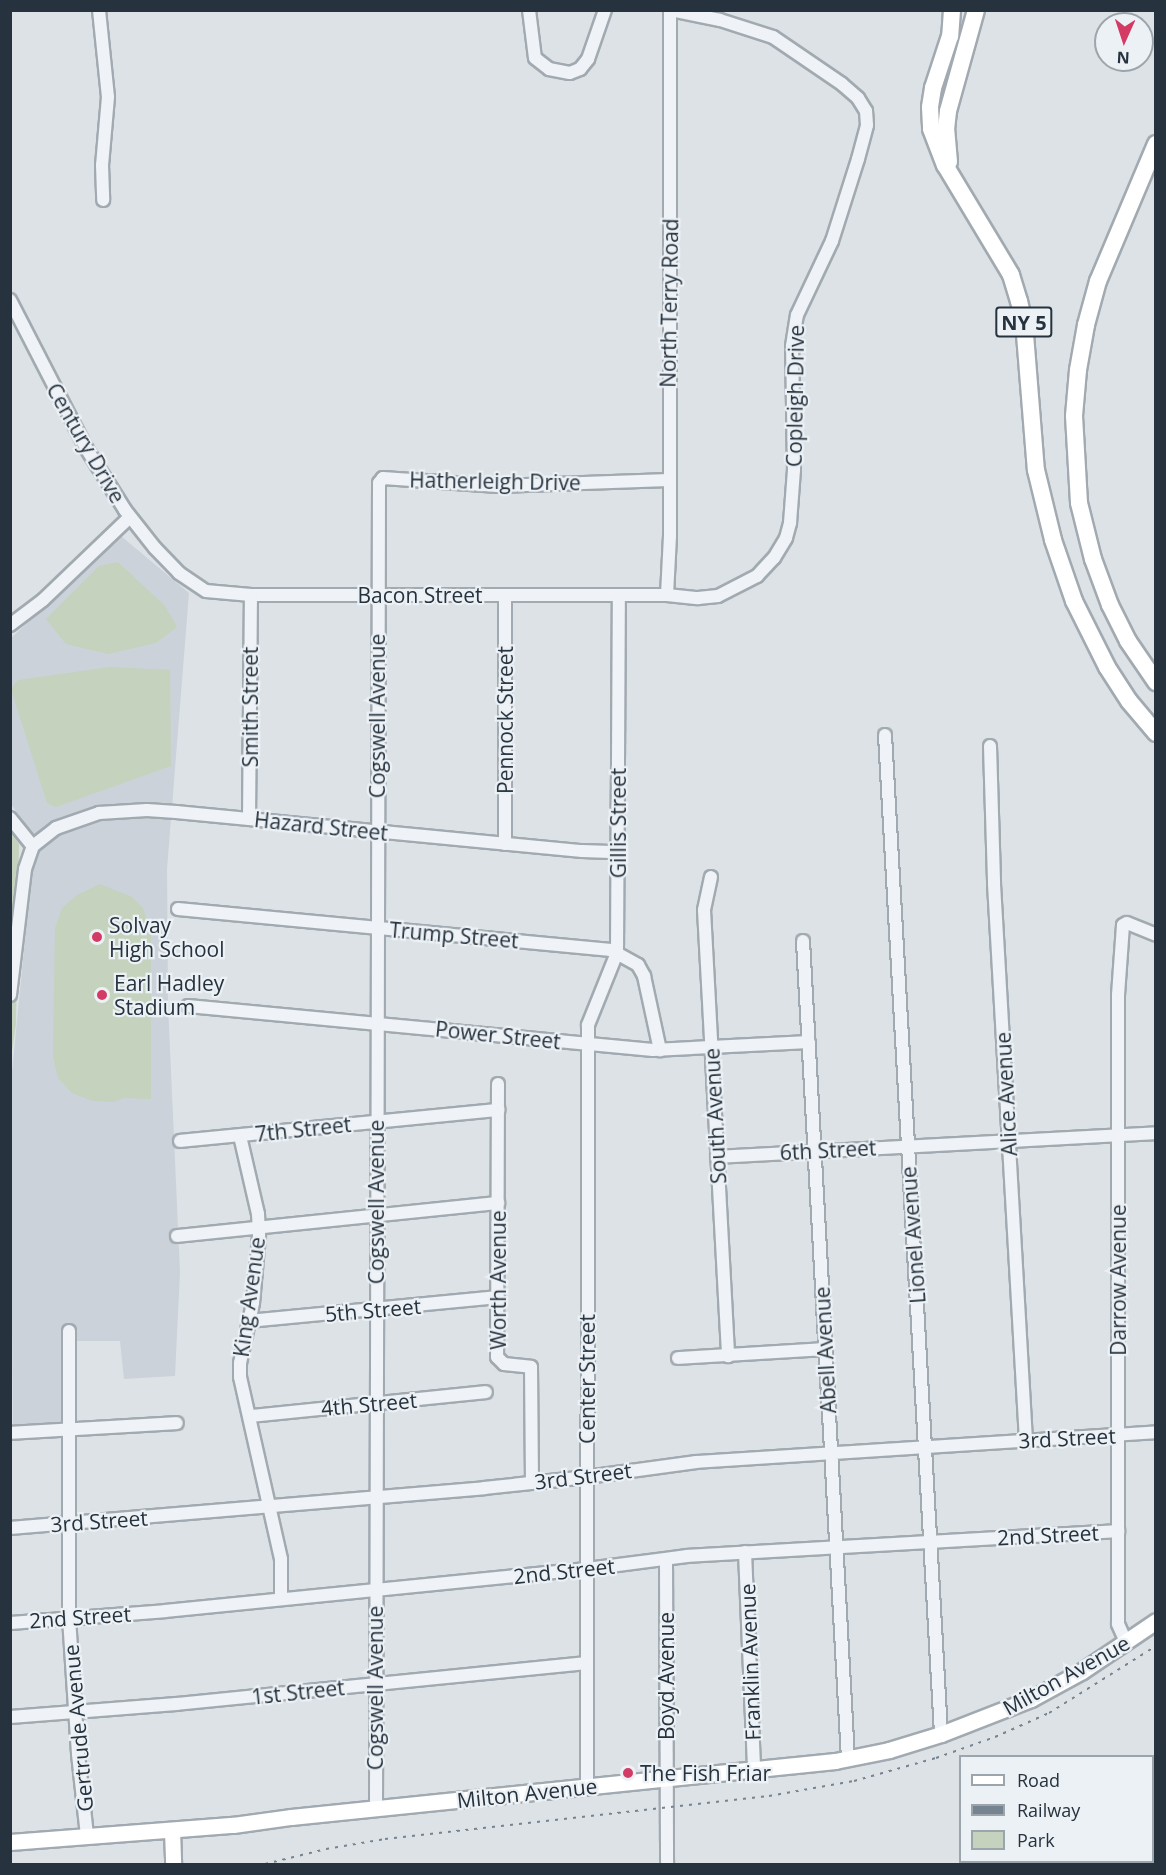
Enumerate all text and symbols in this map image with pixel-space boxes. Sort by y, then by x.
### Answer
north arrow [1094,12,1154,72]
text: N [1116,47,1130,69]
street label: North Terry Road [655,218,683,388]
road number: NY 5 [994,305,1054,339]
street label: Copleigh Drive [781,325,809,467]
street label: Century Drive [42,379,130,507]
street label: Hatherleigh Drive [409,467,581,495]
street label: Bacon Street [358,582,482,608]
street label: Cogswell Avenue [364,634,390,798]
street label: Pennock Street [492,646,518,794]
street label: Smith Street [237,647,263,767]
street label: Gillis Street [605,768,631,878]
street label: Hazard Street [253,806,389,846]
place label: Solvay High School [109,912,225,962]
street label: Trump Street [388,917,520,953]
marker: Solvay High School [90,930,104,944]
place label: Earl Hadley Stadium [114,970,224,1020]
marker: Earl Hadley Stadium [95,988,109,1002]
street label: Power Street [434,1016,562,1054]
street label: Alice Avenue [990,1031,1022,1157]
street label: South Avenue [699,1047,731,1185]
street label: 7th Street [254,1111,352,1147]
street label: Cogswell Avenue [363,1120,389,1284]
street label: 6th Street [779,1135,877,1165]
street label: Lionel Avenue [896,1166,930,1304]
street label: Darrow Avenue [1105,1204,1131,1356]
street label: Worth Avenue [485,1210,511,1350]
street label: King Avenue [228,1235,270,1359]
street label: Abell Avenue [809,1286,841,1414]
street label: 5th Street [324,1293,422,1327]
street label: Center Street [574,1314,600,1444]
street label: 4th Street [320,1387,418,1421]
street label: 3rd Street [1018,1423,1116,1453]
street label: 3rd Street [533,1458,633,1494]
street label: 3rd Street [49,1505,149,1537]
street label: 2nd Street [996,1520,1100,1550]
street label: 2nd Street [512,1553,616,1589]
street label: Franklin Avenue [735,1583,765,1741]
street label: 2nd Street [28,1601,132,1633]
street label: Cogswell Avenue [362,1606,388,1770]
street label: Boyd Avenue [653,1612,679,1740]
street label: Milton Avenue [998,1630,1134,1720]
street label: Gertrude Avenue [58,1643,98,1813]
street label: 1st Street [250,1675,346,1709]
legend [959,1755,1154,1863]
place label: The Fish Friar [640,1760,771,1786]
marker: The Fish Friar [621,1766,635,1780]
text: Road [1017,1768,1060,1792]
street label: Milton Avenue [456,1773,598,1813]
text: Railway [1017,1798,1080,1822]
text: Park [1017,1828,1055,1852]

